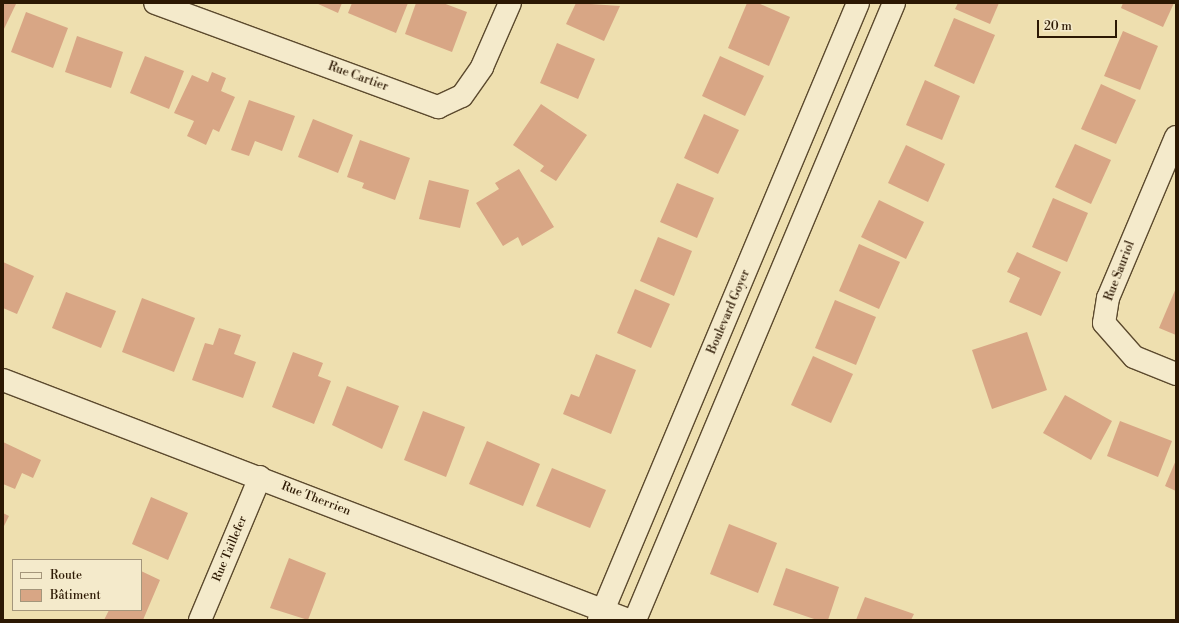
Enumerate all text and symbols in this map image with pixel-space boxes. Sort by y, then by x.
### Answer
scale bar [1039,12,1119,38]
text: 20 m [1044,19,1072,34]
street label: Rue Cartier [326,59,390,95]
street label: Rue Sauriol [1102,239,1138,303]
street label: Boulevard Goyer [705,268,753,356]
street label: Rue Therrien [279,479,353,519]
street label: Rue Taillefer [210,514,250,584]
legend [12,559,142,611]
text: Route [50,568,82,583]
text: Bâtiment [50,588,101,603]

